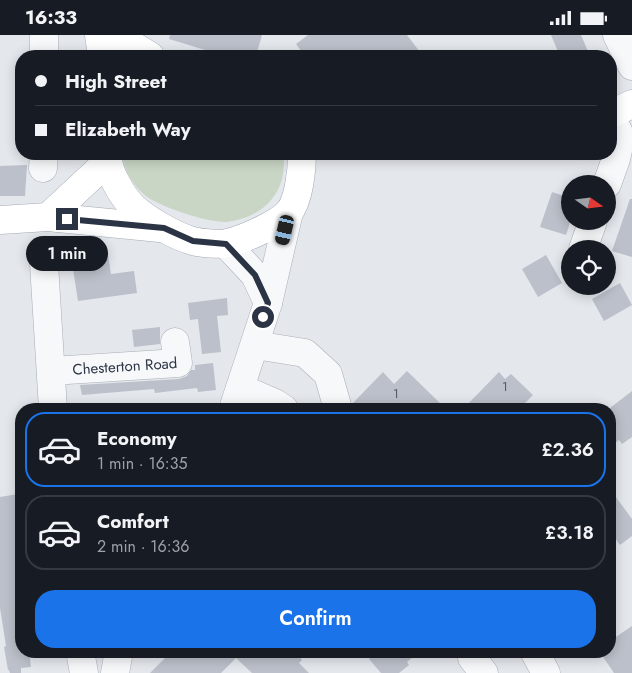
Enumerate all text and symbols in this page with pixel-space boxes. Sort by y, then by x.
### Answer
text: 16:33 [25,4,77,31]
text: High Street [65,68,167,95]
text: Elizabeth Way [65,116,191,143]
north arrow [561,175,616,230]
map controls [561,175,616,295]
route end [56,208,78,230]
car [274,214,295,246]
callout: 1 min [26,237,108,271]
button: locate [561,240,616,295]
text: 1 min [48,242,86,265]
route start [252,306,274,328]
street label: Chesterton Road [72,352,178,381]
house number: 1 [502,378,508,396]
house number: 1 [393,385,399,403]
text: Economy [97,425,177,452]
icon: car [37,427,82,472]
text: £2.36 [541,436,594,463]
text: 1 min · 16:35 [97,452,187,475]
text: Comfort [97,508,169,535]
icon: car [37,510,82,555]
text: £3.18 [545,519,594,546]
text: 2 min · 16:36 [97,535,190,558]
button: Confirm [35,590,596,648]

